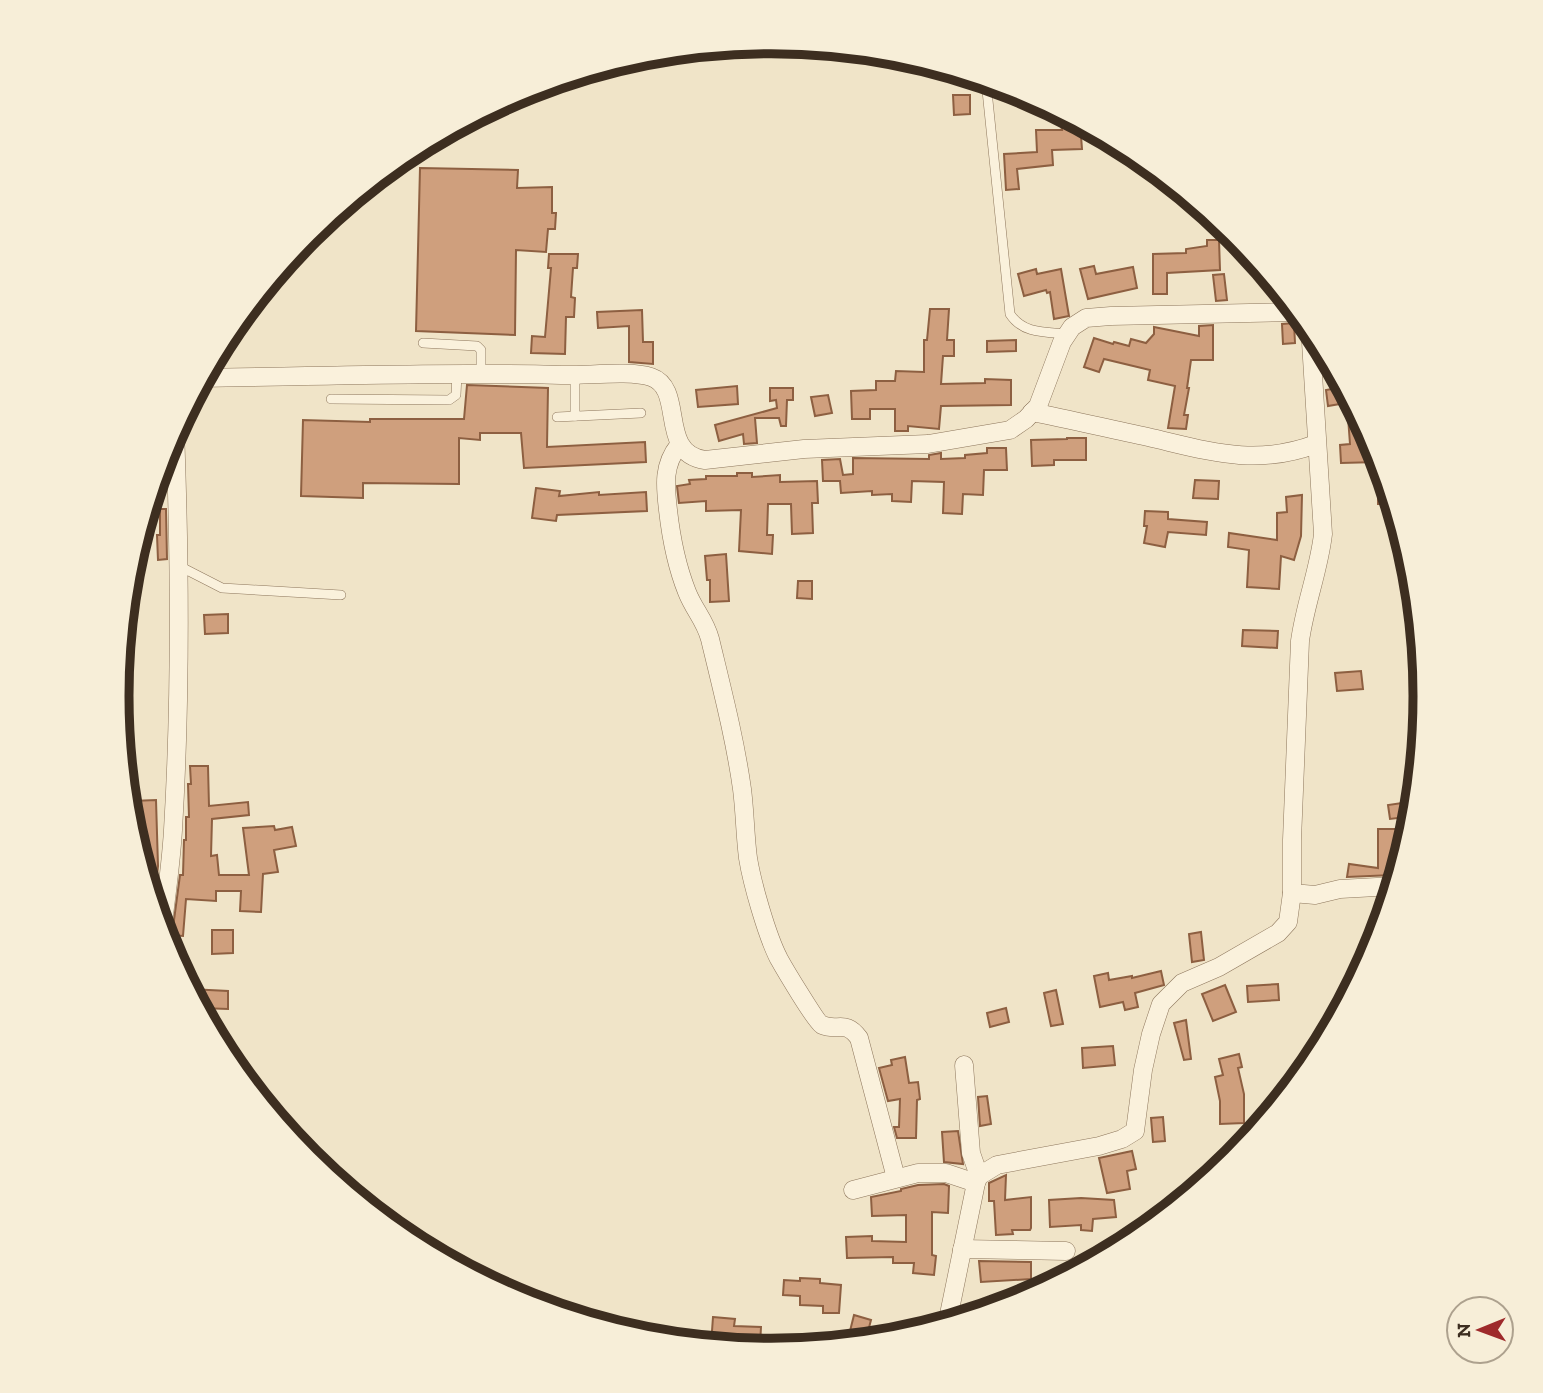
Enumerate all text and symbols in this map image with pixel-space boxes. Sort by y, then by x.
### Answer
north arrow [1445,1295,1515,1365]
text: N [1452,1323,1475,1338]

